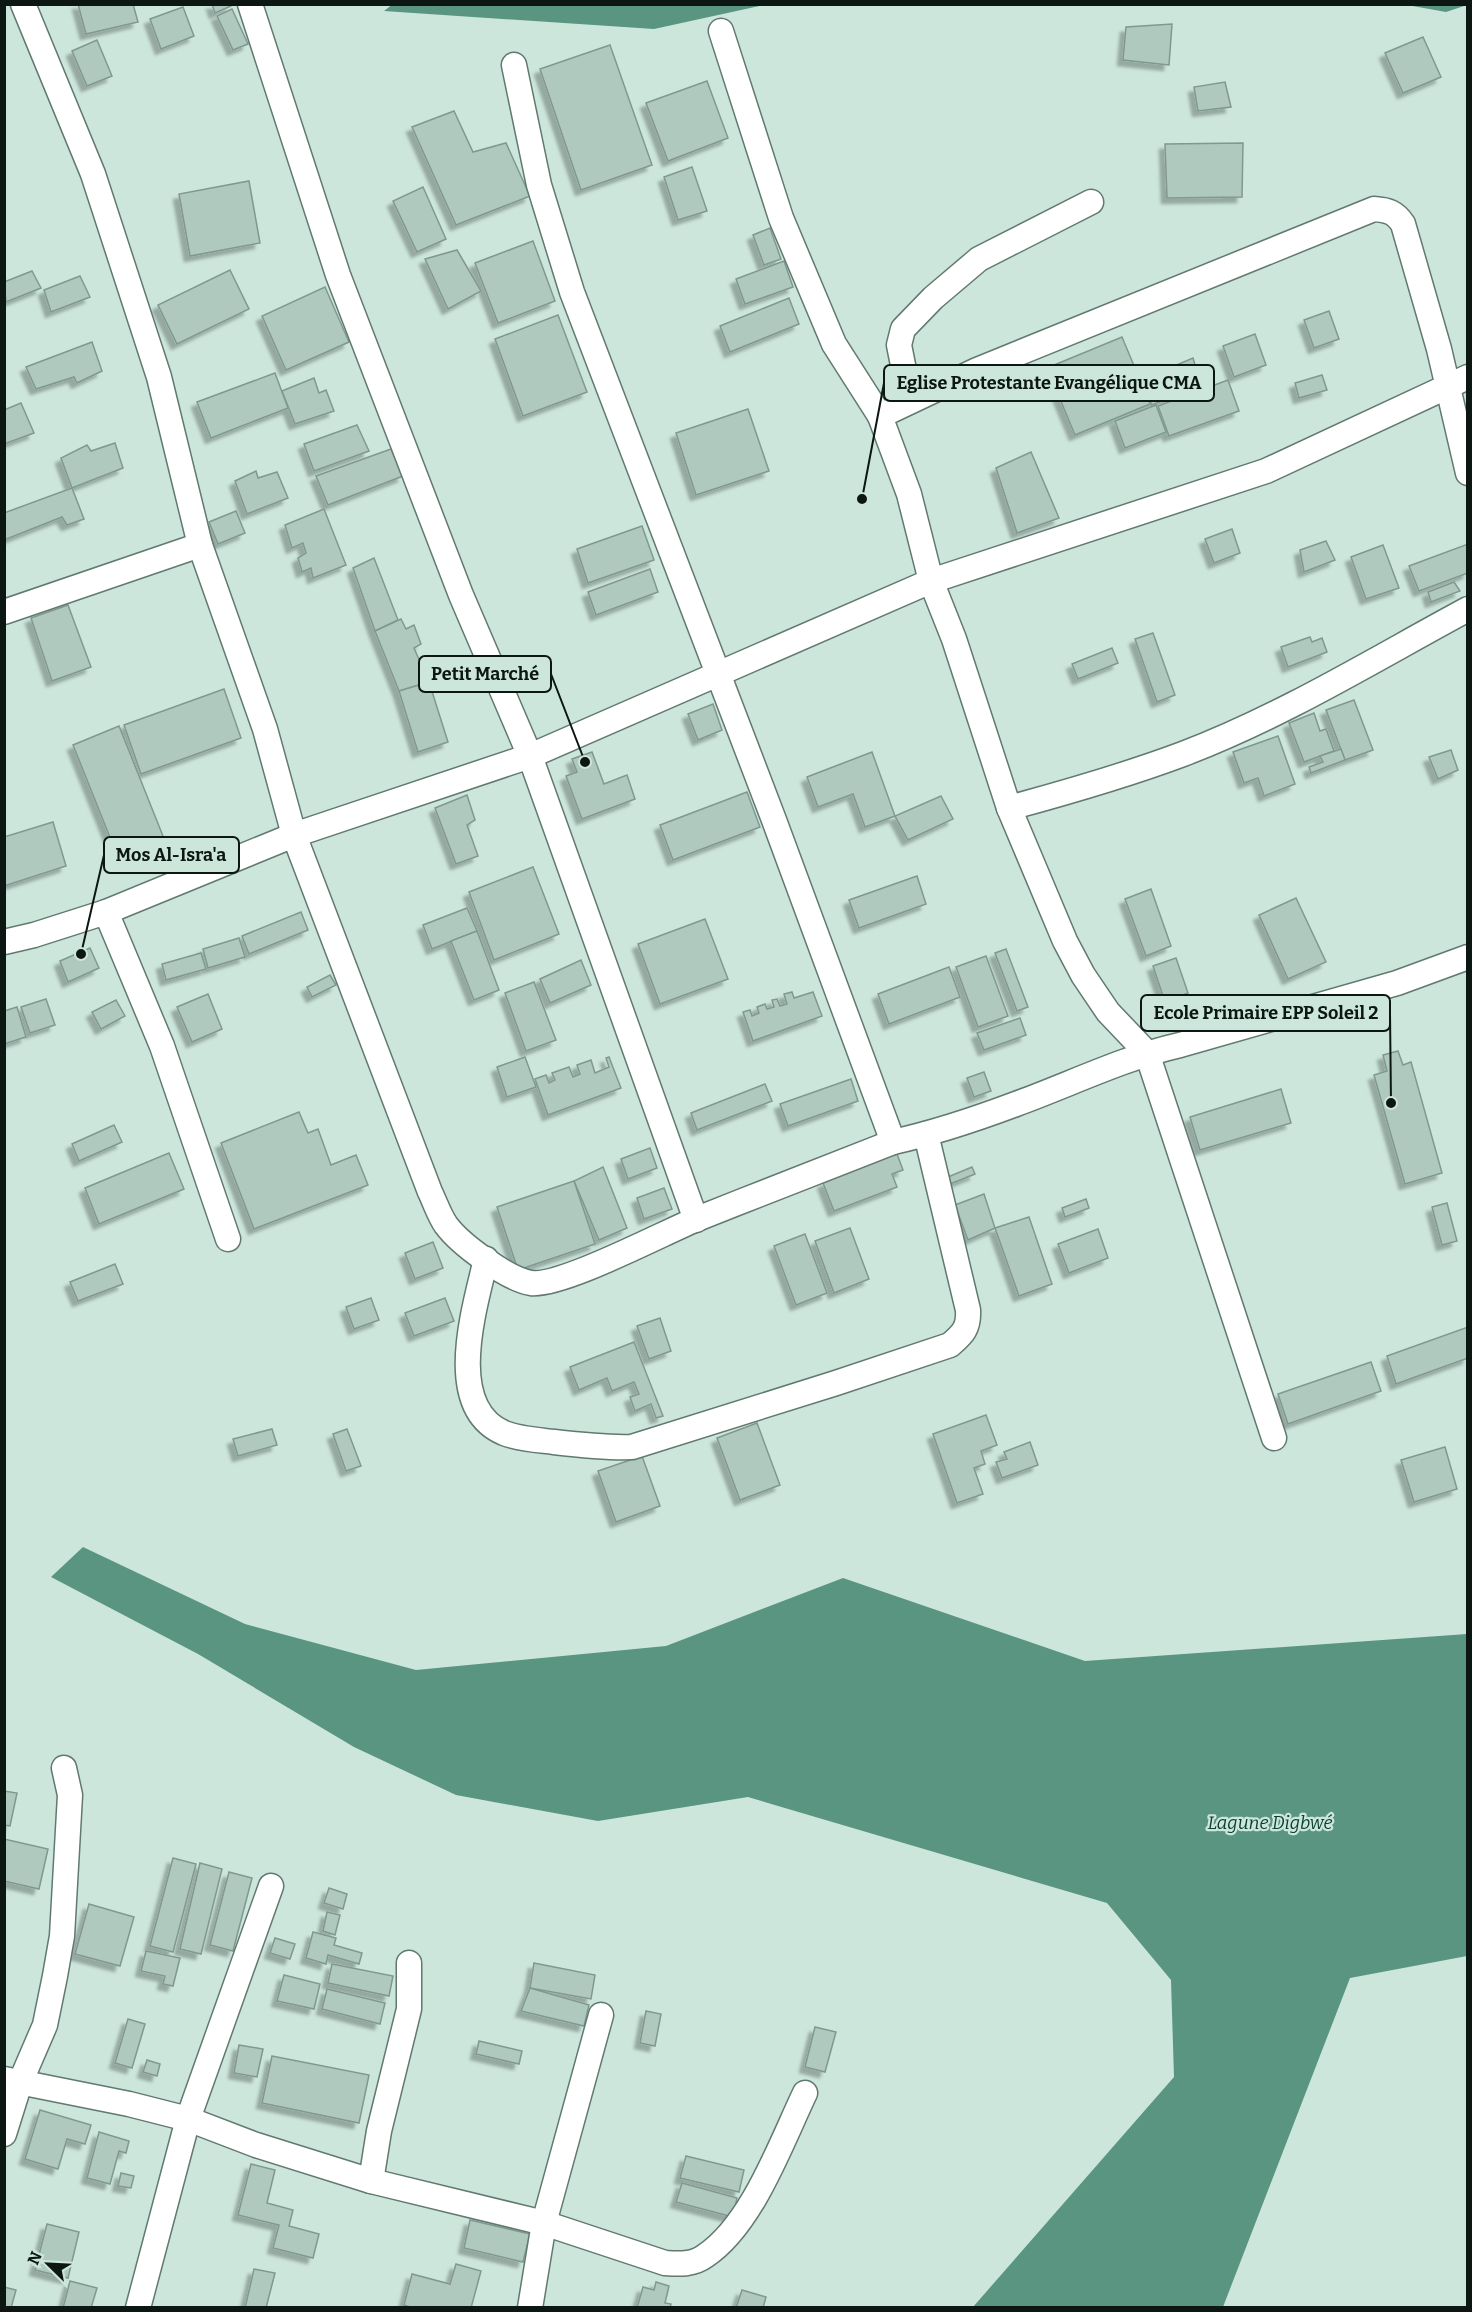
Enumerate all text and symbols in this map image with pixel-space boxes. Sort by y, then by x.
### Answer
callout: Eglise Protestante Evangélique CMA [884,365,1214,401]
text: Eglise Protestante Evangélique CMA [896,372,1202,394]
callout: Petit Marché [419,656,551,692]
text: Petit Marché [431,663,539,685]
callout: Mos Al-Isra'a [104,837,239,873]
text: Mos Al-Isra'a [116,844,226,866]
callout: Ecole Primaire EPP Soleil 2 [1141,995,1390,1031]
text: Ecole Primaire EPP Soleil 2 [1153,1002,1379,1024]
water label: Lagune Digbwé [1207,1812,1333,1834]
north arrow [18,2234,78,2294]
text: N [24,2249,46,2268]

